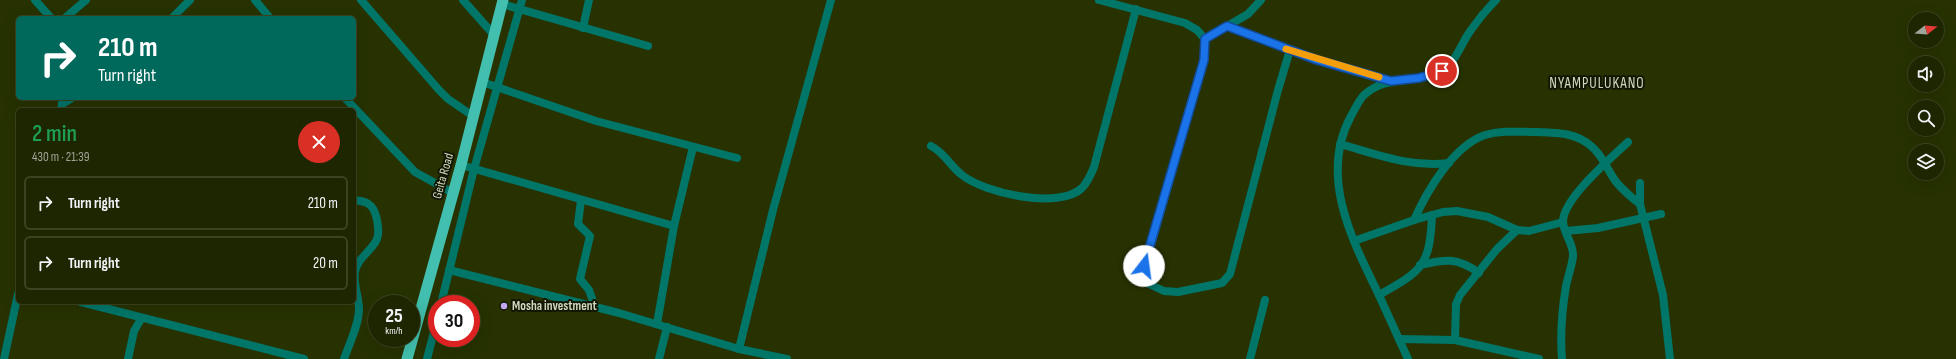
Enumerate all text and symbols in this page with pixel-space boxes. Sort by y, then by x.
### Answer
north arrow [1908,12,1944,48]
map controls [1908,12,1944,180]
text: 210 m [98,31,158,64]
icon: right [32,32,84,84]
pin [1425,54,1459,88]
button: sound [1908,56,1944,92]
icon: arrive [1431,60,1453,82]
text: Turn right [98,65,156,86]
district label: NYAMPULUKANO [1549,74,1645,93]
button: search [1908,100,1944,136]
text: 2 min [32,119,77,148]
button: close [298,121,340,163]
button: layers [1908,144,1944,180]
text: 430 m · 21:39 [32,149,89,165]
street label: Geita Road [429,151,457,201]
icon: right [34,192,56,214]
text: Turn right [68,194,120,213]
text: 210 m [308,194,338,213]
position arrow [1123,245,1165,287]
icon: right [34,252,56,274]
text: Turn right [68,254,120,273]
text: 20 m [313,254,338,273]
speed limit sign: 30 [428,295,480,347]
place label: Mosha investment [512,298,598,314]
marker: Mosha investment [499,301,509,311]
text: 25 [385,304,403,328]
text: km/h [385,325,403,337]

